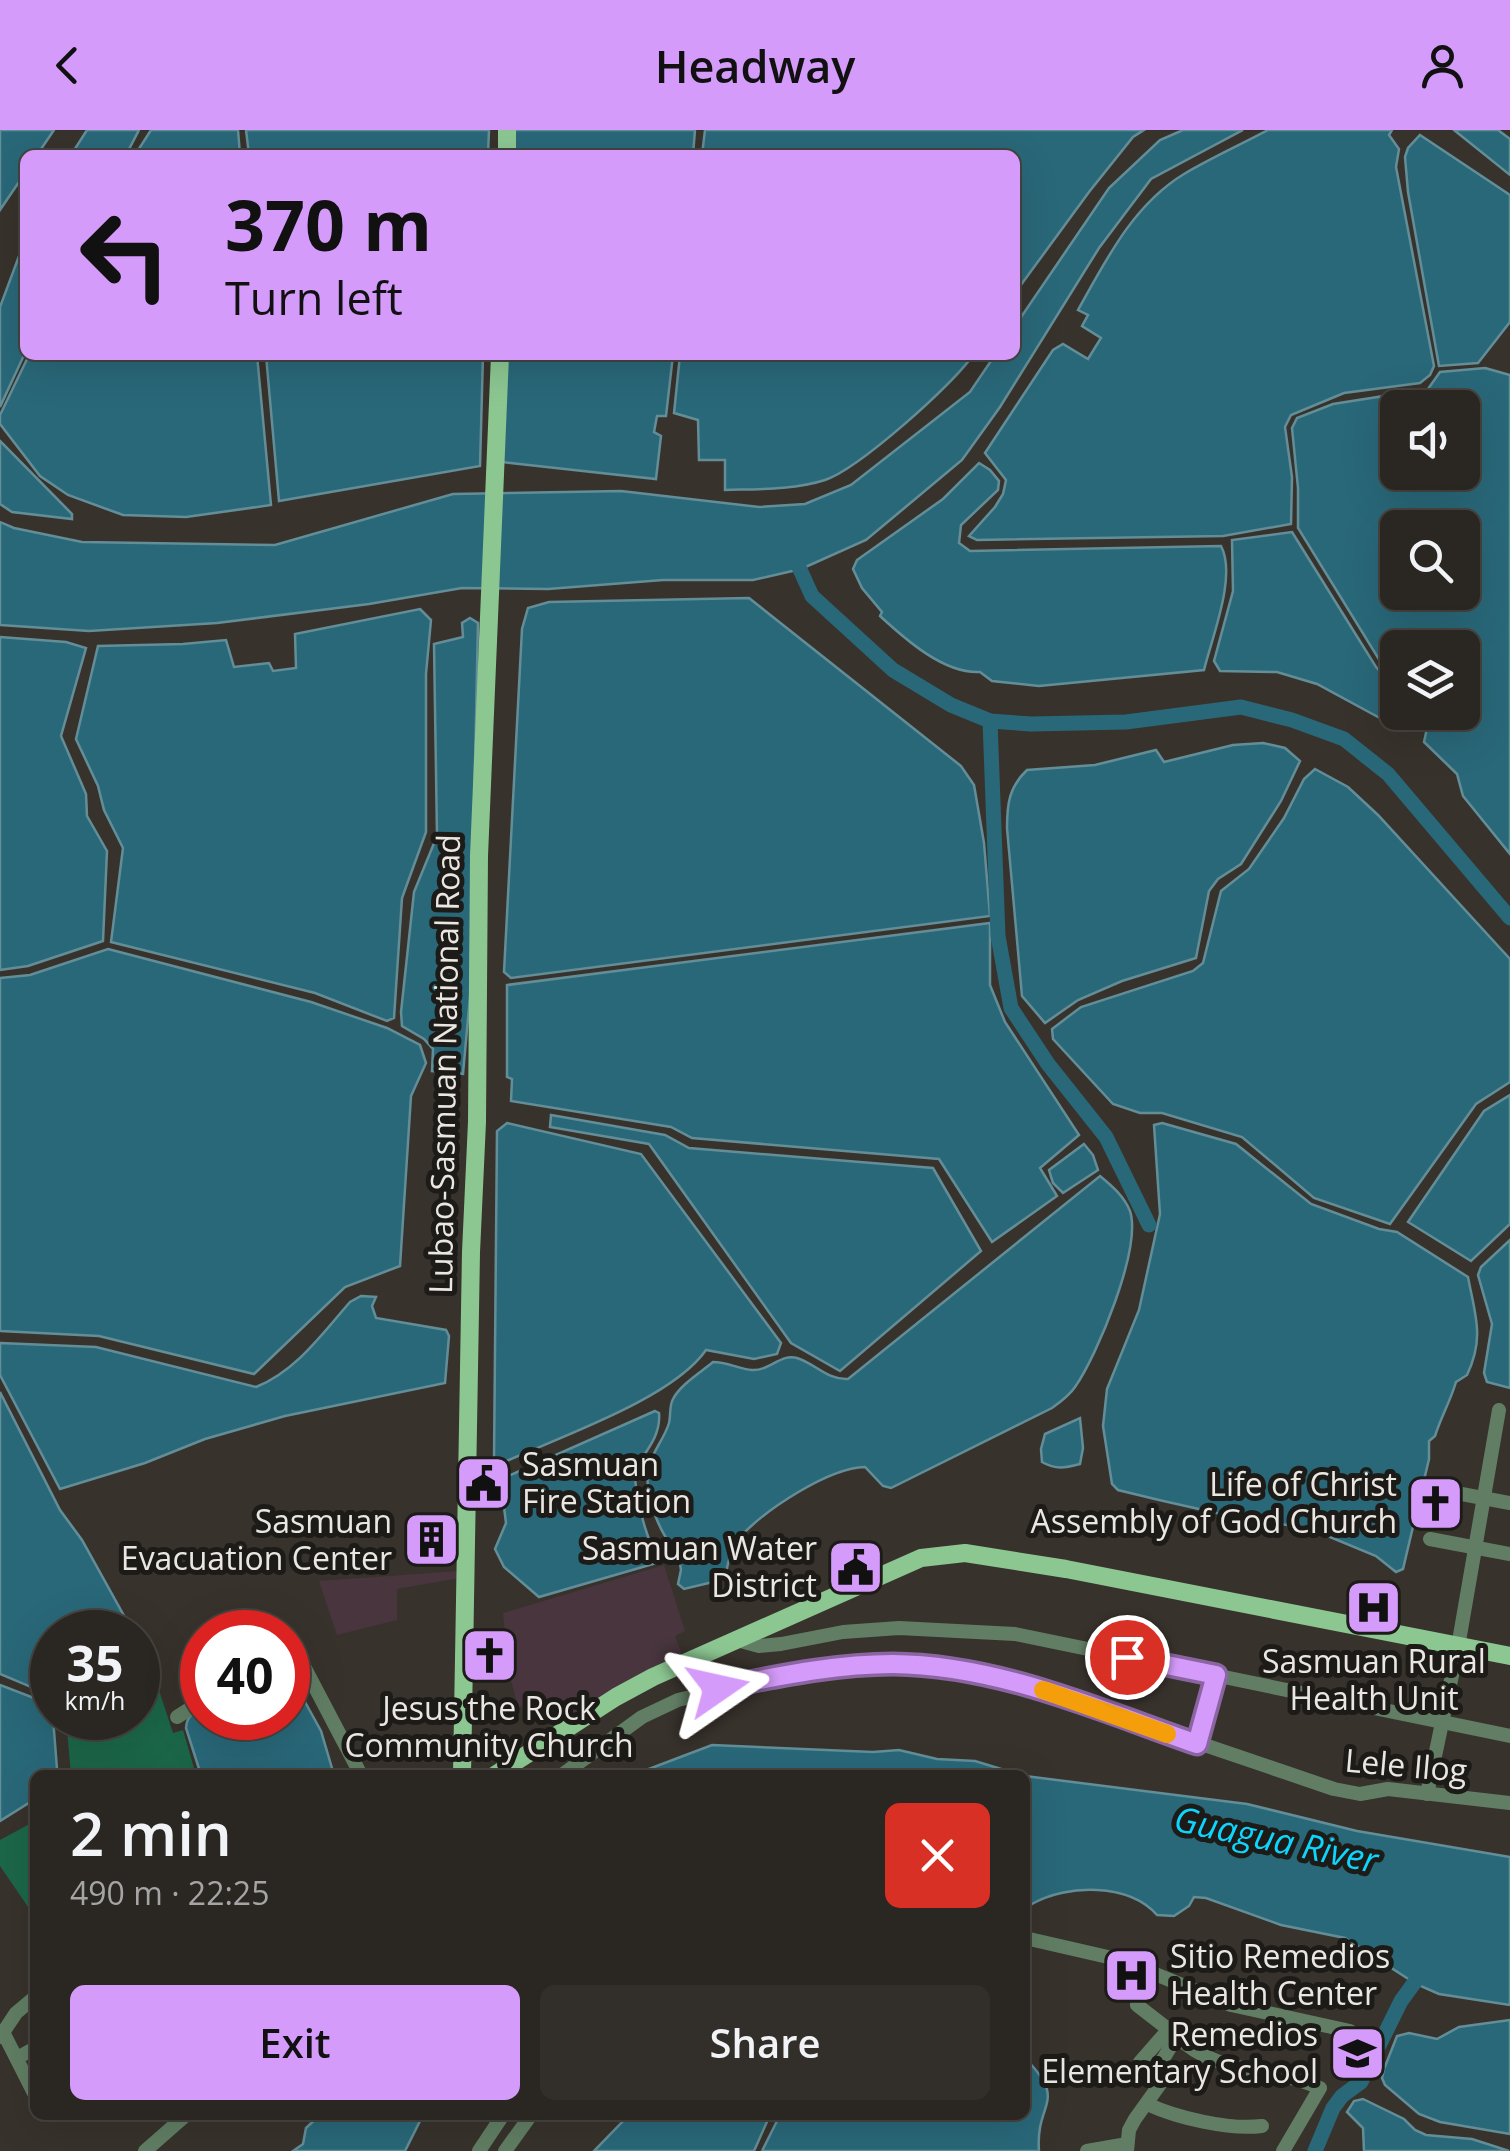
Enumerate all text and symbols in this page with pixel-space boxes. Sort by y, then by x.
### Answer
text: Headway [655,35,855,96]
icon: back [40,38,95,93]
icon: person [1415,38,1470,93]
text: 370 m [225,176,432,272]
icon: left [60,190,190,320]
text: Turn left [225,267,403,328]
map controls [1380,390,1480,730]
button: sound [1380,390,1480,490]
button: search [1380,510,1480,610]
button: layers [1380,630,1480,730]
street label: Lubao-Sasmuan National Road [418,834,469,1294]
place label: Sasmuan Fire Station [522,1442,691,1522]
public building icon: Sasmuan Fire Station [453,1453,513,1513]
place label: Life of Christ Assembly of God Church [1031,1462,1397,1542]
church icon: Life of Christ Assembly of God Church [1406,1473,1466,1533]
place label: Sasmuan Evacuation Center [121,1499,392,1579]
building icon: Sasmuan Evacuation Center [401,1510,461,1570]
place label: Sasmuan Water District [582,1526,817,1606]
public building icon: Sasmuan Water District [826,1537,886,1597]
hospital icon: Sasmuan Rural Health Unit [1344,1578,1404,1638]
speed limit sign: 40 [180,1610,310,1740]
pin [1085,1615,1170,1700]
church icon: Jesus the Rock Community Church [459,1625,519,1685]
text: 35 [66,1629,124,1697]
icon: arrive [1100,1630,1155,1685]
position arrow [666,1636,770,1740]
place label: Sasmuan Rural Health Unit [1262,1639,1486,1719]
text: km/h [65,1683,125,1717]
place label: Jesus the Rock Community Church [344,1686,634,1766]
street label: Lele Ilog [1343,1738,1469,1791]
text: 2 min [70,1792,232,1874]
water label: Guagua River [1170,1794,1384,1883]
button: close [885,1803,990,1908]
text: 490 m · 22:25 [70,1871,269,1914]
place label: Sitio Remedios Health Center [1170,1934,1390,2014]
hospital icon: Sitio Remedios Health Center [1101,1945,1161,2005]
button: Exit [70,1985,520,2100]
button: Share [540,1985,990,2100]
place label: Remedios Elementary School [1041,2012,1318,2092]
school or university icon: Remedios Elementary School [1327,2023,1387,2083]

